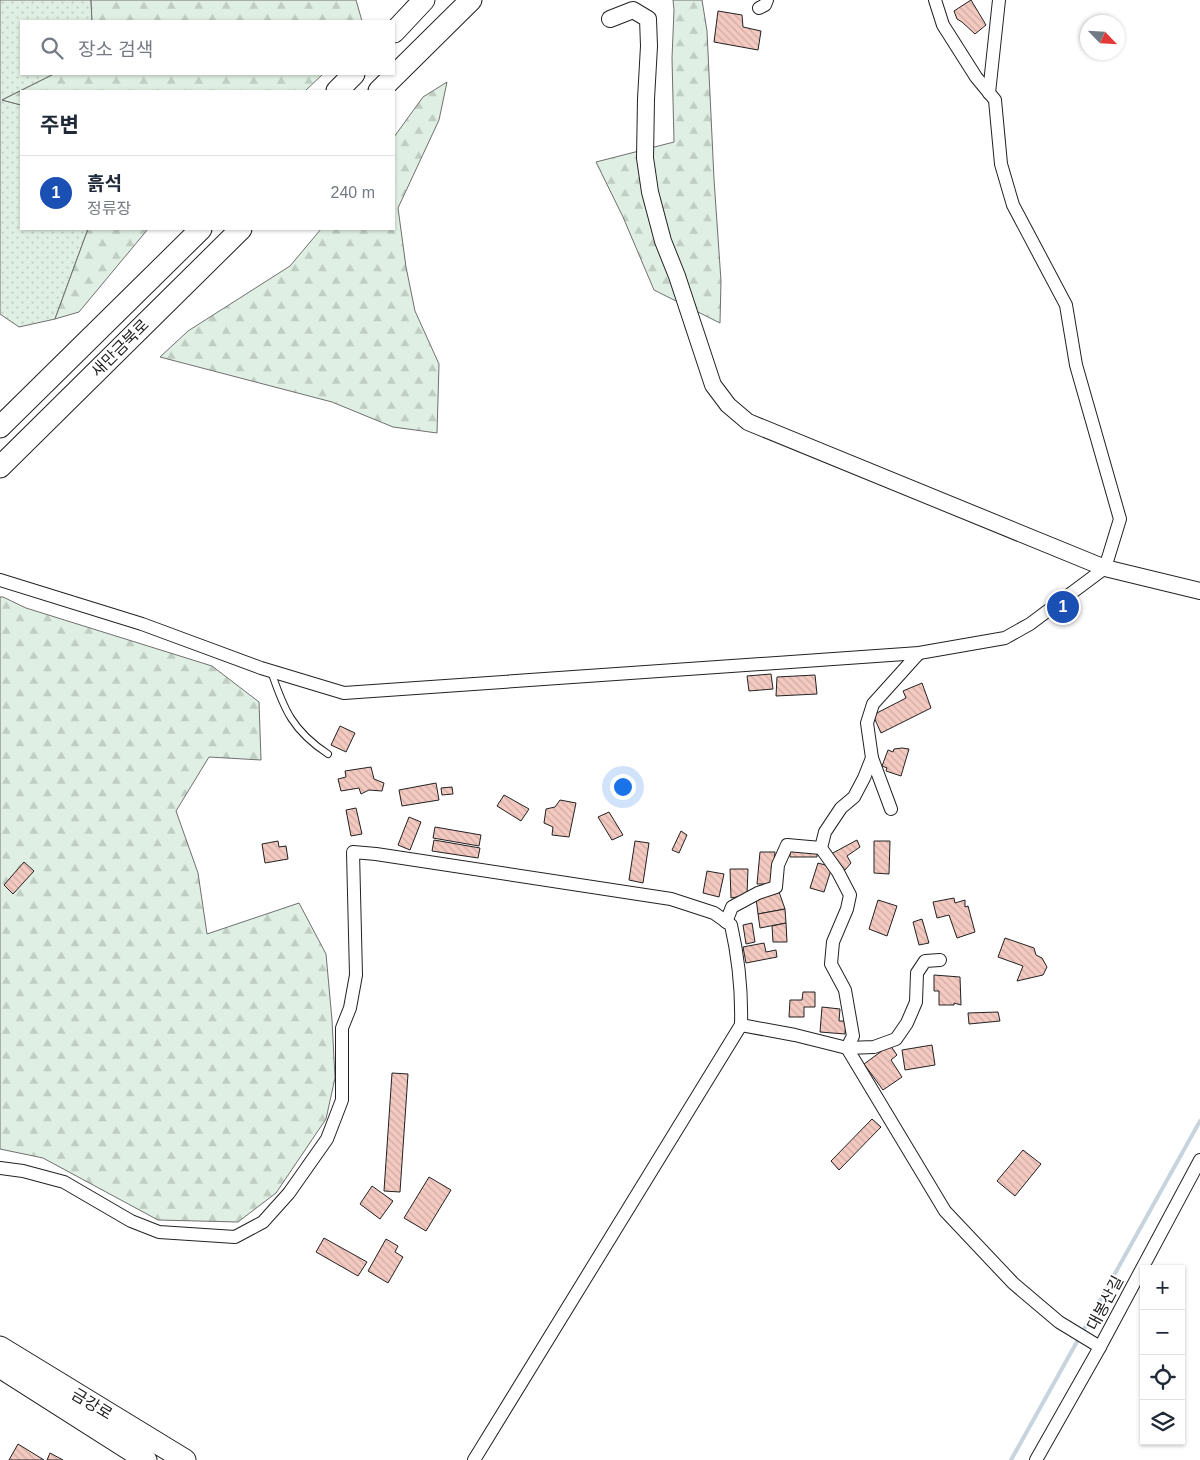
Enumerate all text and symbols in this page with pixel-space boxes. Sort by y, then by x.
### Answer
north arrow [1080,15,1125,60]
search box [20,20,395,75]
icon: search [38,34,66,62]
text: 장소 검색 [78,39,153,60]
text: 주변 [40,113,79,136]
text: 흙석 [87,173,122,194]
text: 1 [52,184,60,201]
text: 240 m [331,184,375,201]
text: 정류장 [87,200,131,217]
street label: 새만금북로 [88,316,152,380]
pin: 1 [1047,588,1079,626]
your location [610,774,636,800]
map controls [1140,1265,1185,1445]
button: + [1140,1265,1185,1310]
street label: 대봉산길 [1084,1273,1126,1333]
button: − [1140,1310,1185,1355]
button: locate [1140,1355,1185,1400]
street label: 금강로 [69,1385,116,1423]
button: layers [1140,1400,1185,1445]

